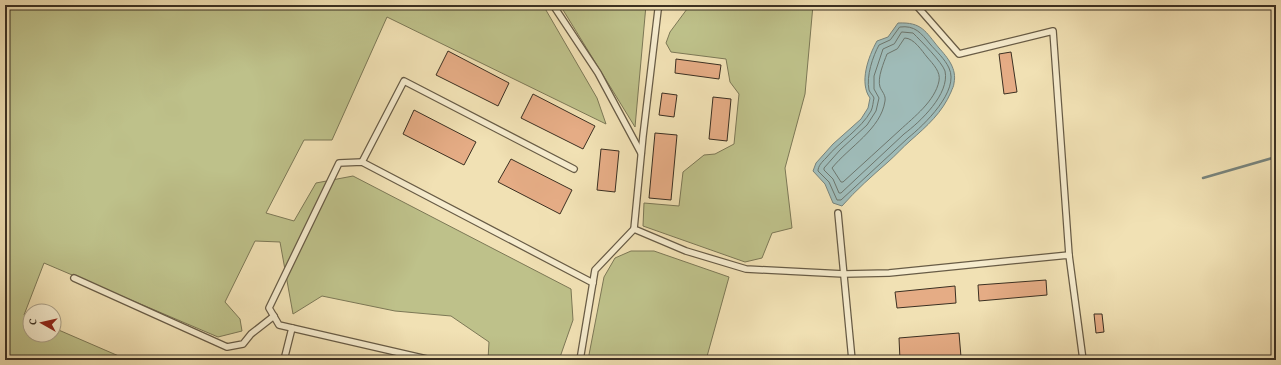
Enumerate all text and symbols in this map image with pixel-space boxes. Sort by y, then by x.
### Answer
north arrow [22,303,62,343]
text: С [24,317,40,326]

